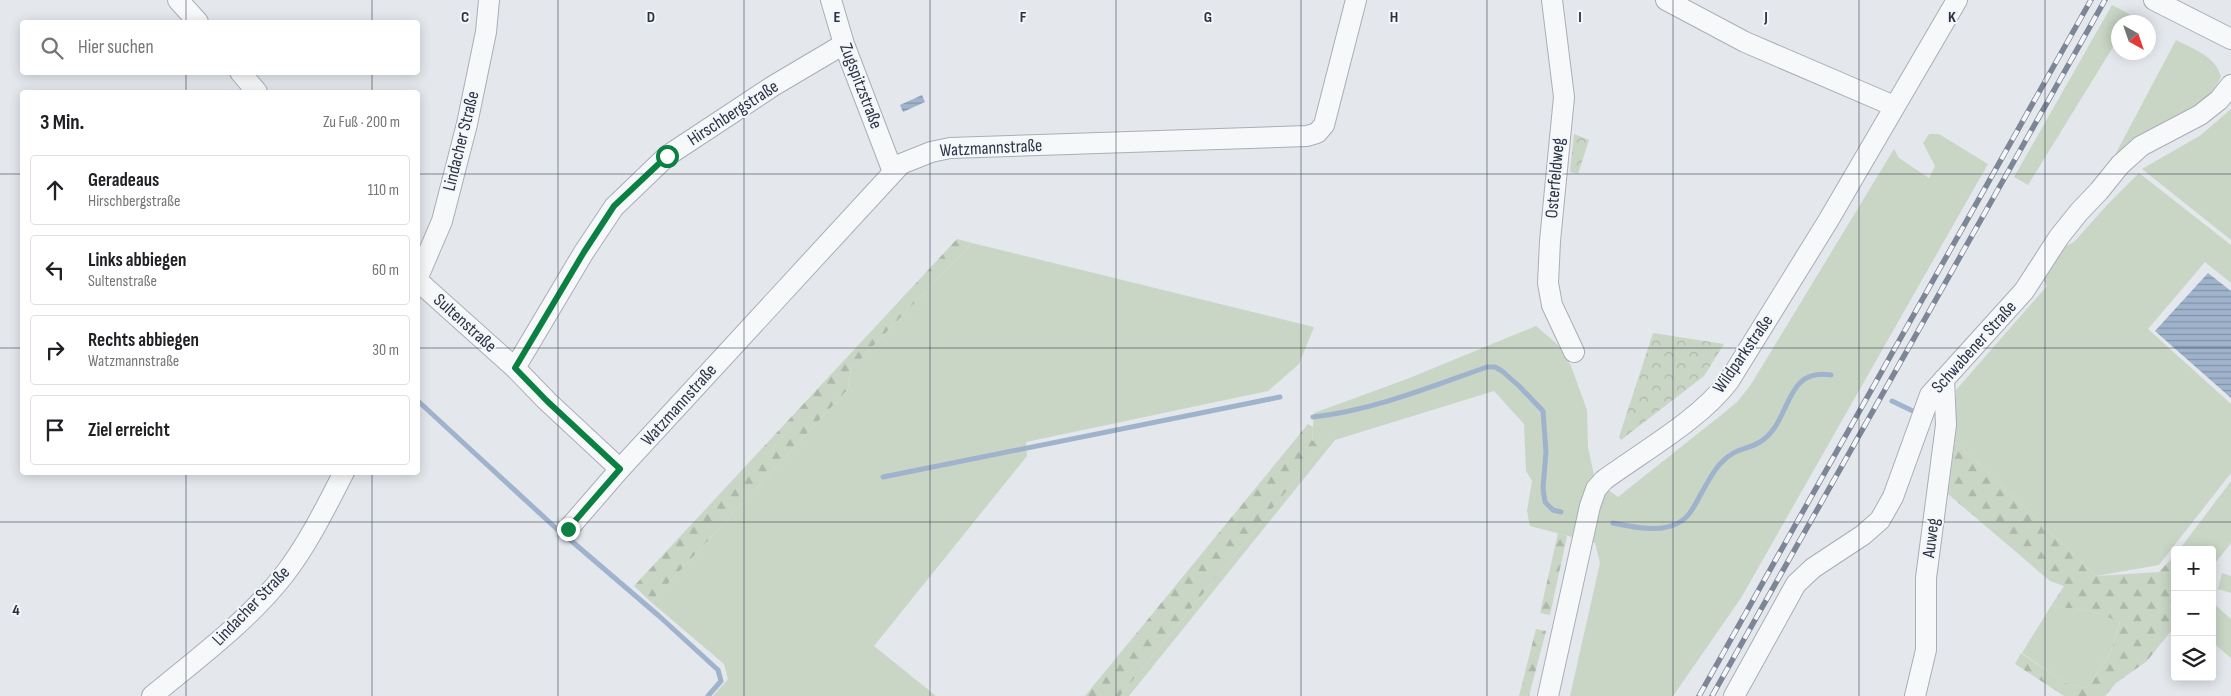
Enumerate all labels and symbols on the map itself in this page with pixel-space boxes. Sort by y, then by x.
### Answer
text: C [461,8,469,27]
text: D [647,8,655,27]
text: E [834,8,841,27]
text: F [1020,8,1027,27]
text: G [1204,8,1212,27]
text: H [1390,8,1398,27]
text: I [1578,8,1582,27]
text: J [1763,8,1768,27]
text: K [1948,8,1956,27]
north arrow [2111,15,2156,60]
street label: Zugspitzstraße [835,40,887,132]
street label: Hirschbergstraße [684,76,782,150]
street label: Lindacher Straße [438,89,484,193]
street label: Watzmannstraße [939,135,1043,161]
street label: Osterfeldweg [1541,137,1569,219]
route start [656,145,679,168]
street label: Sultenstraße [429,289,501,357]
street label: Schwabener Straße [1927,297,2021,397]
street label: Wildparkstraße [1708,311,1778,397]
street label: Watzmannstraße [637,360,721,450]
street label: Auweg [1918,517,1944,560]
route end [557,518,580,541]
street label: Lindacher Straße [208,562,294,650]
text: 4 [12,601,20,620]

